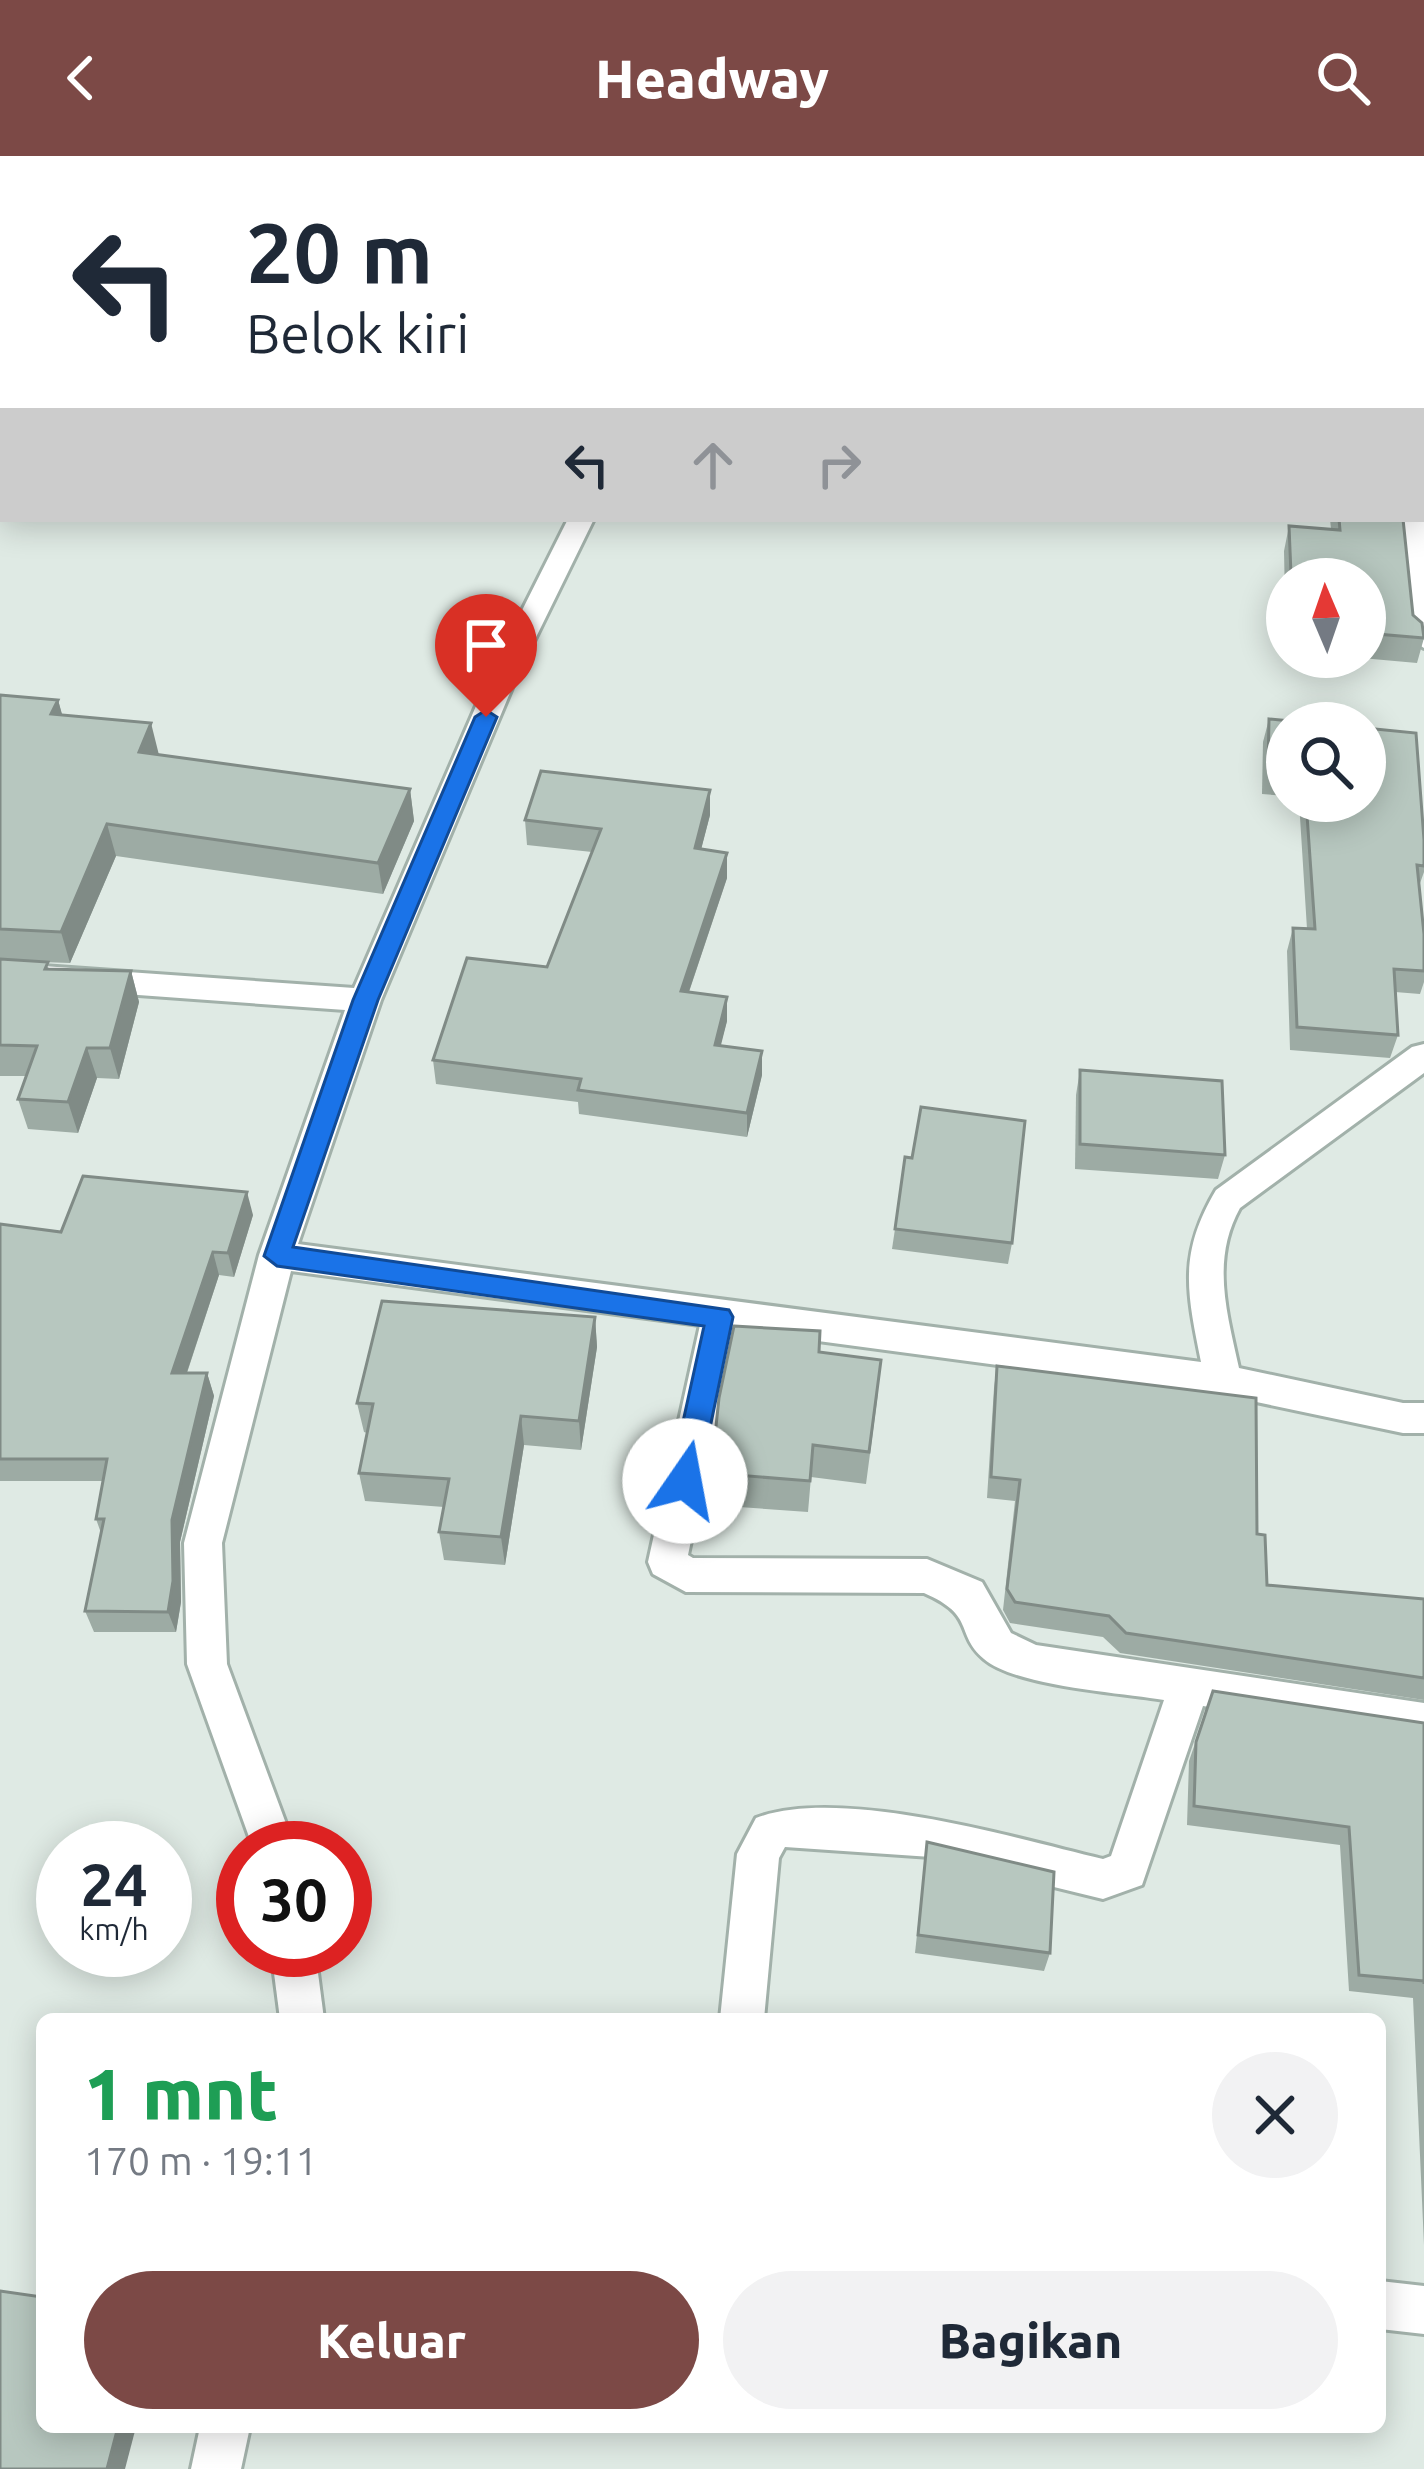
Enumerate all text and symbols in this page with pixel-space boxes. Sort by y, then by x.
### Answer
icon: back [48,45,114,111]
icon: search [1310,45,1376,111]
text: Headway [595,48,829,108]
icon: left [48,204,204,360]
text: 20 m [246,205,433,299]
text: Belok kiri [246,303,469,363]
icon: left [554,432,620,498]
icon: ahead [680,432,746,498]
icon: right [806,432,872,498]
north arrow [1266,558,1386,678]
map controls [1266,558,1386,822]
pin [435,594,537,717]
icon: arrive [453,612,519,678]
button: search [1266,702,1386,822]
position arrow [622,1418,748,1544]
speed limit sign: 30 [216,1821,372,1977]
text: 24 [80,1850,148,1917]
text: km/h [79,1912,149,1946]
button: close [1212,2052,1338,2178]
text: 1 mnt [84,2053,278,2134]
text: 170 m · 19:11 [84,2139,318,2182]
button: Keluar [84,2271,699,2409]
button: Bagikan [723,2271,1338,2409]

